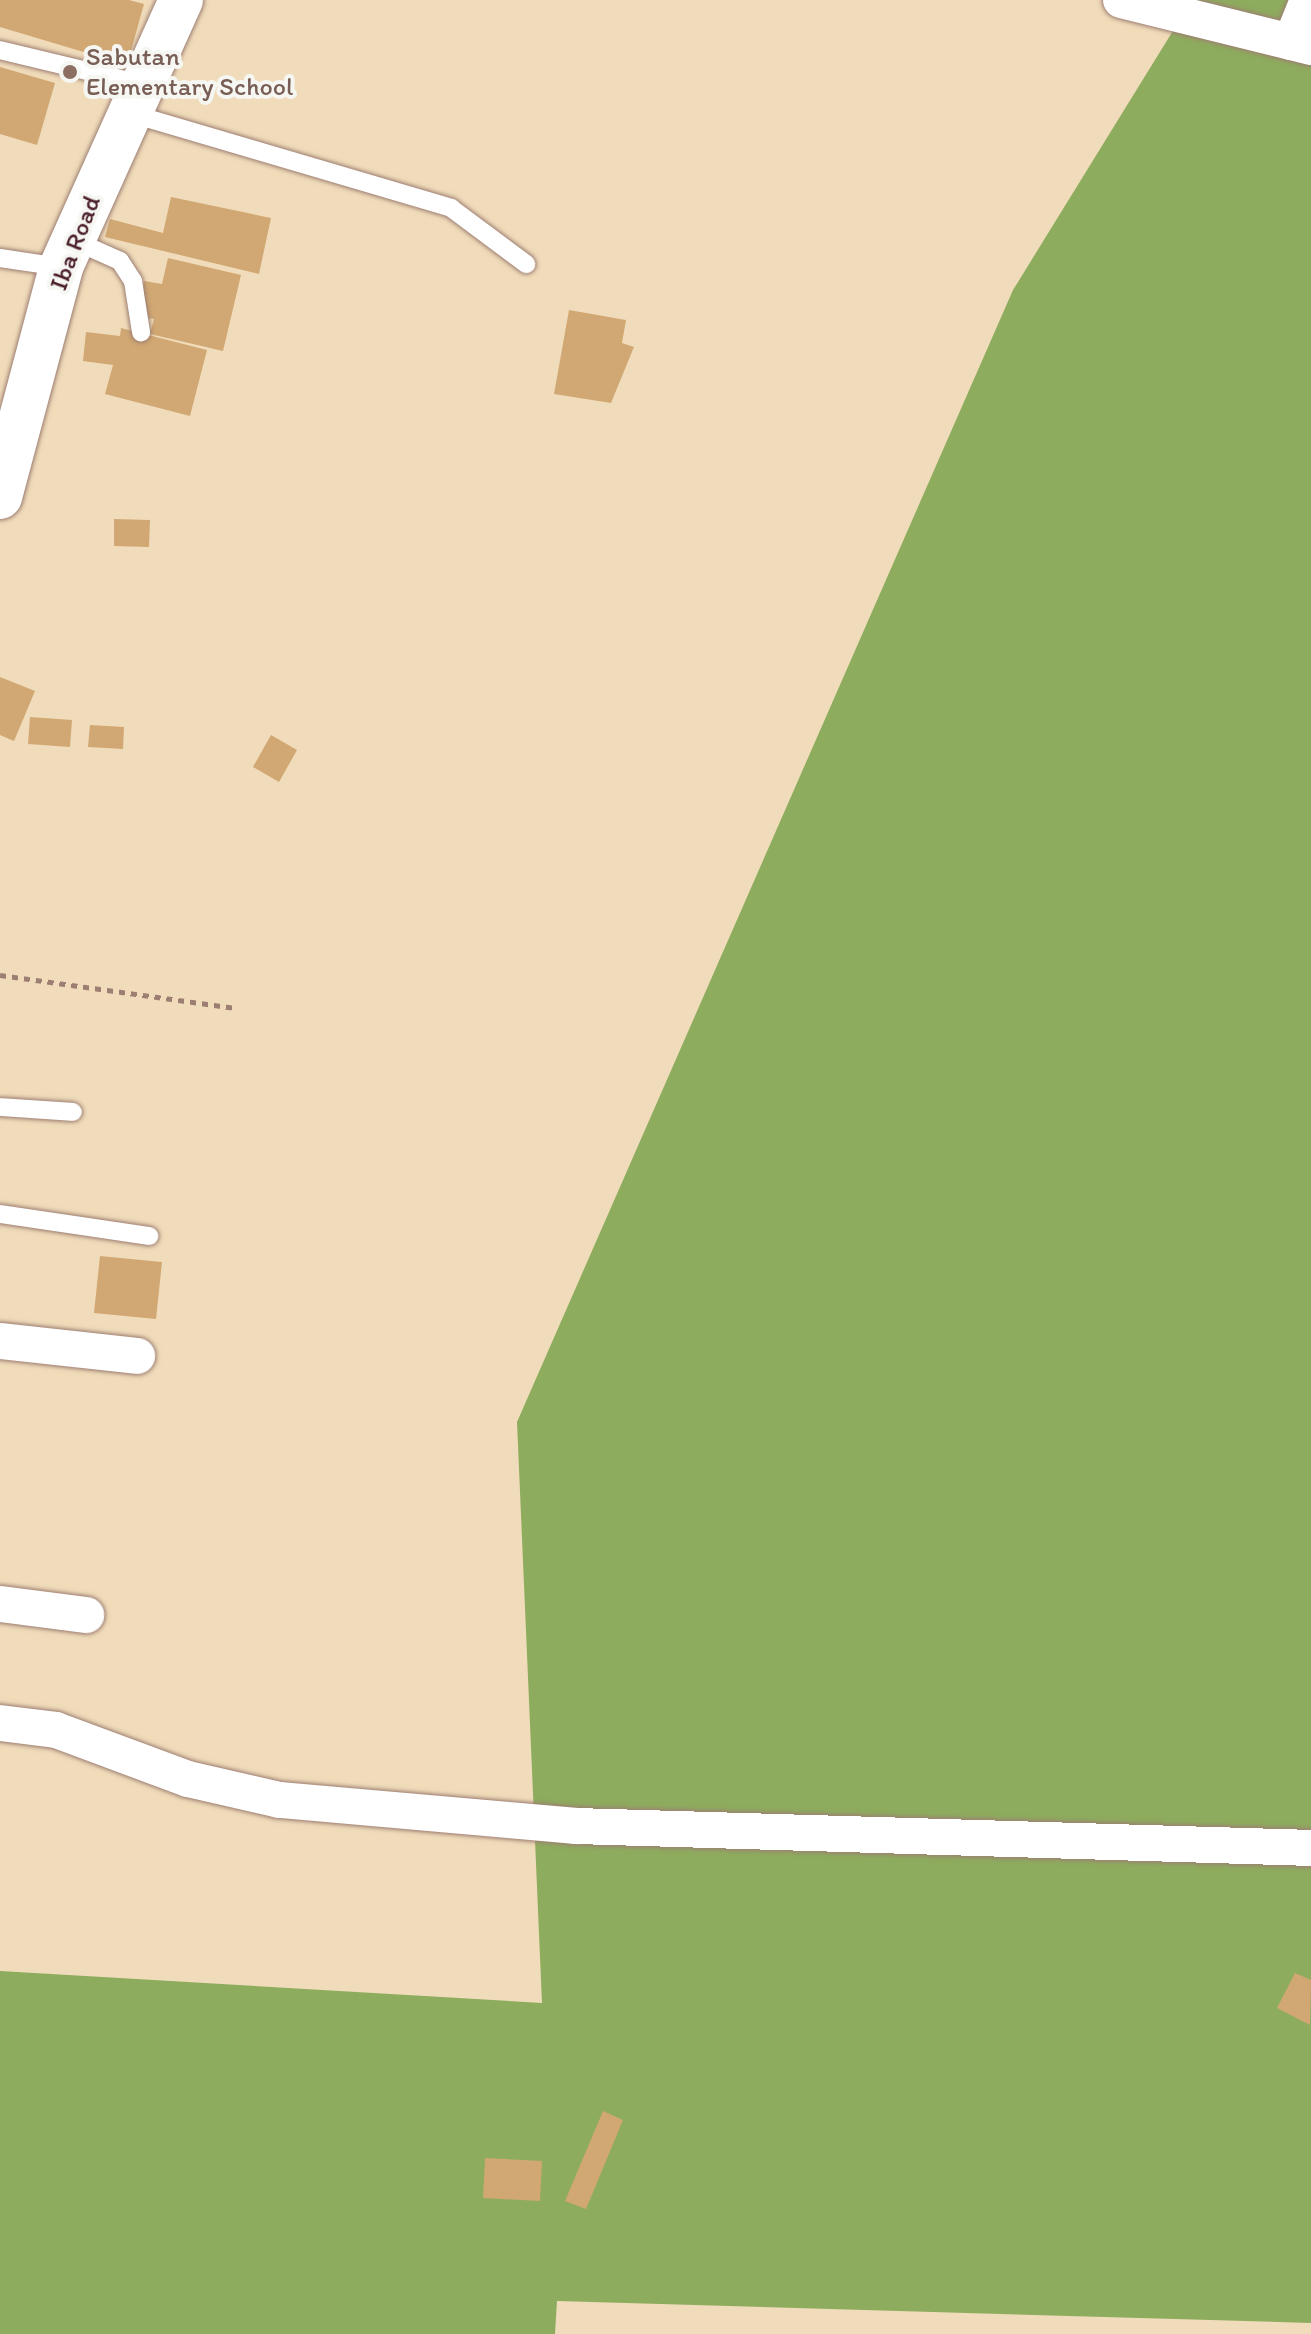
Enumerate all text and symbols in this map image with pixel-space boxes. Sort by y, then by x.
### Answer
place label: Sabutan Elementary School [86,41,293,102]
marker: Sabutan Elementary School [61,63,79,81]
street label: Iba Road [43,191,107,295]

